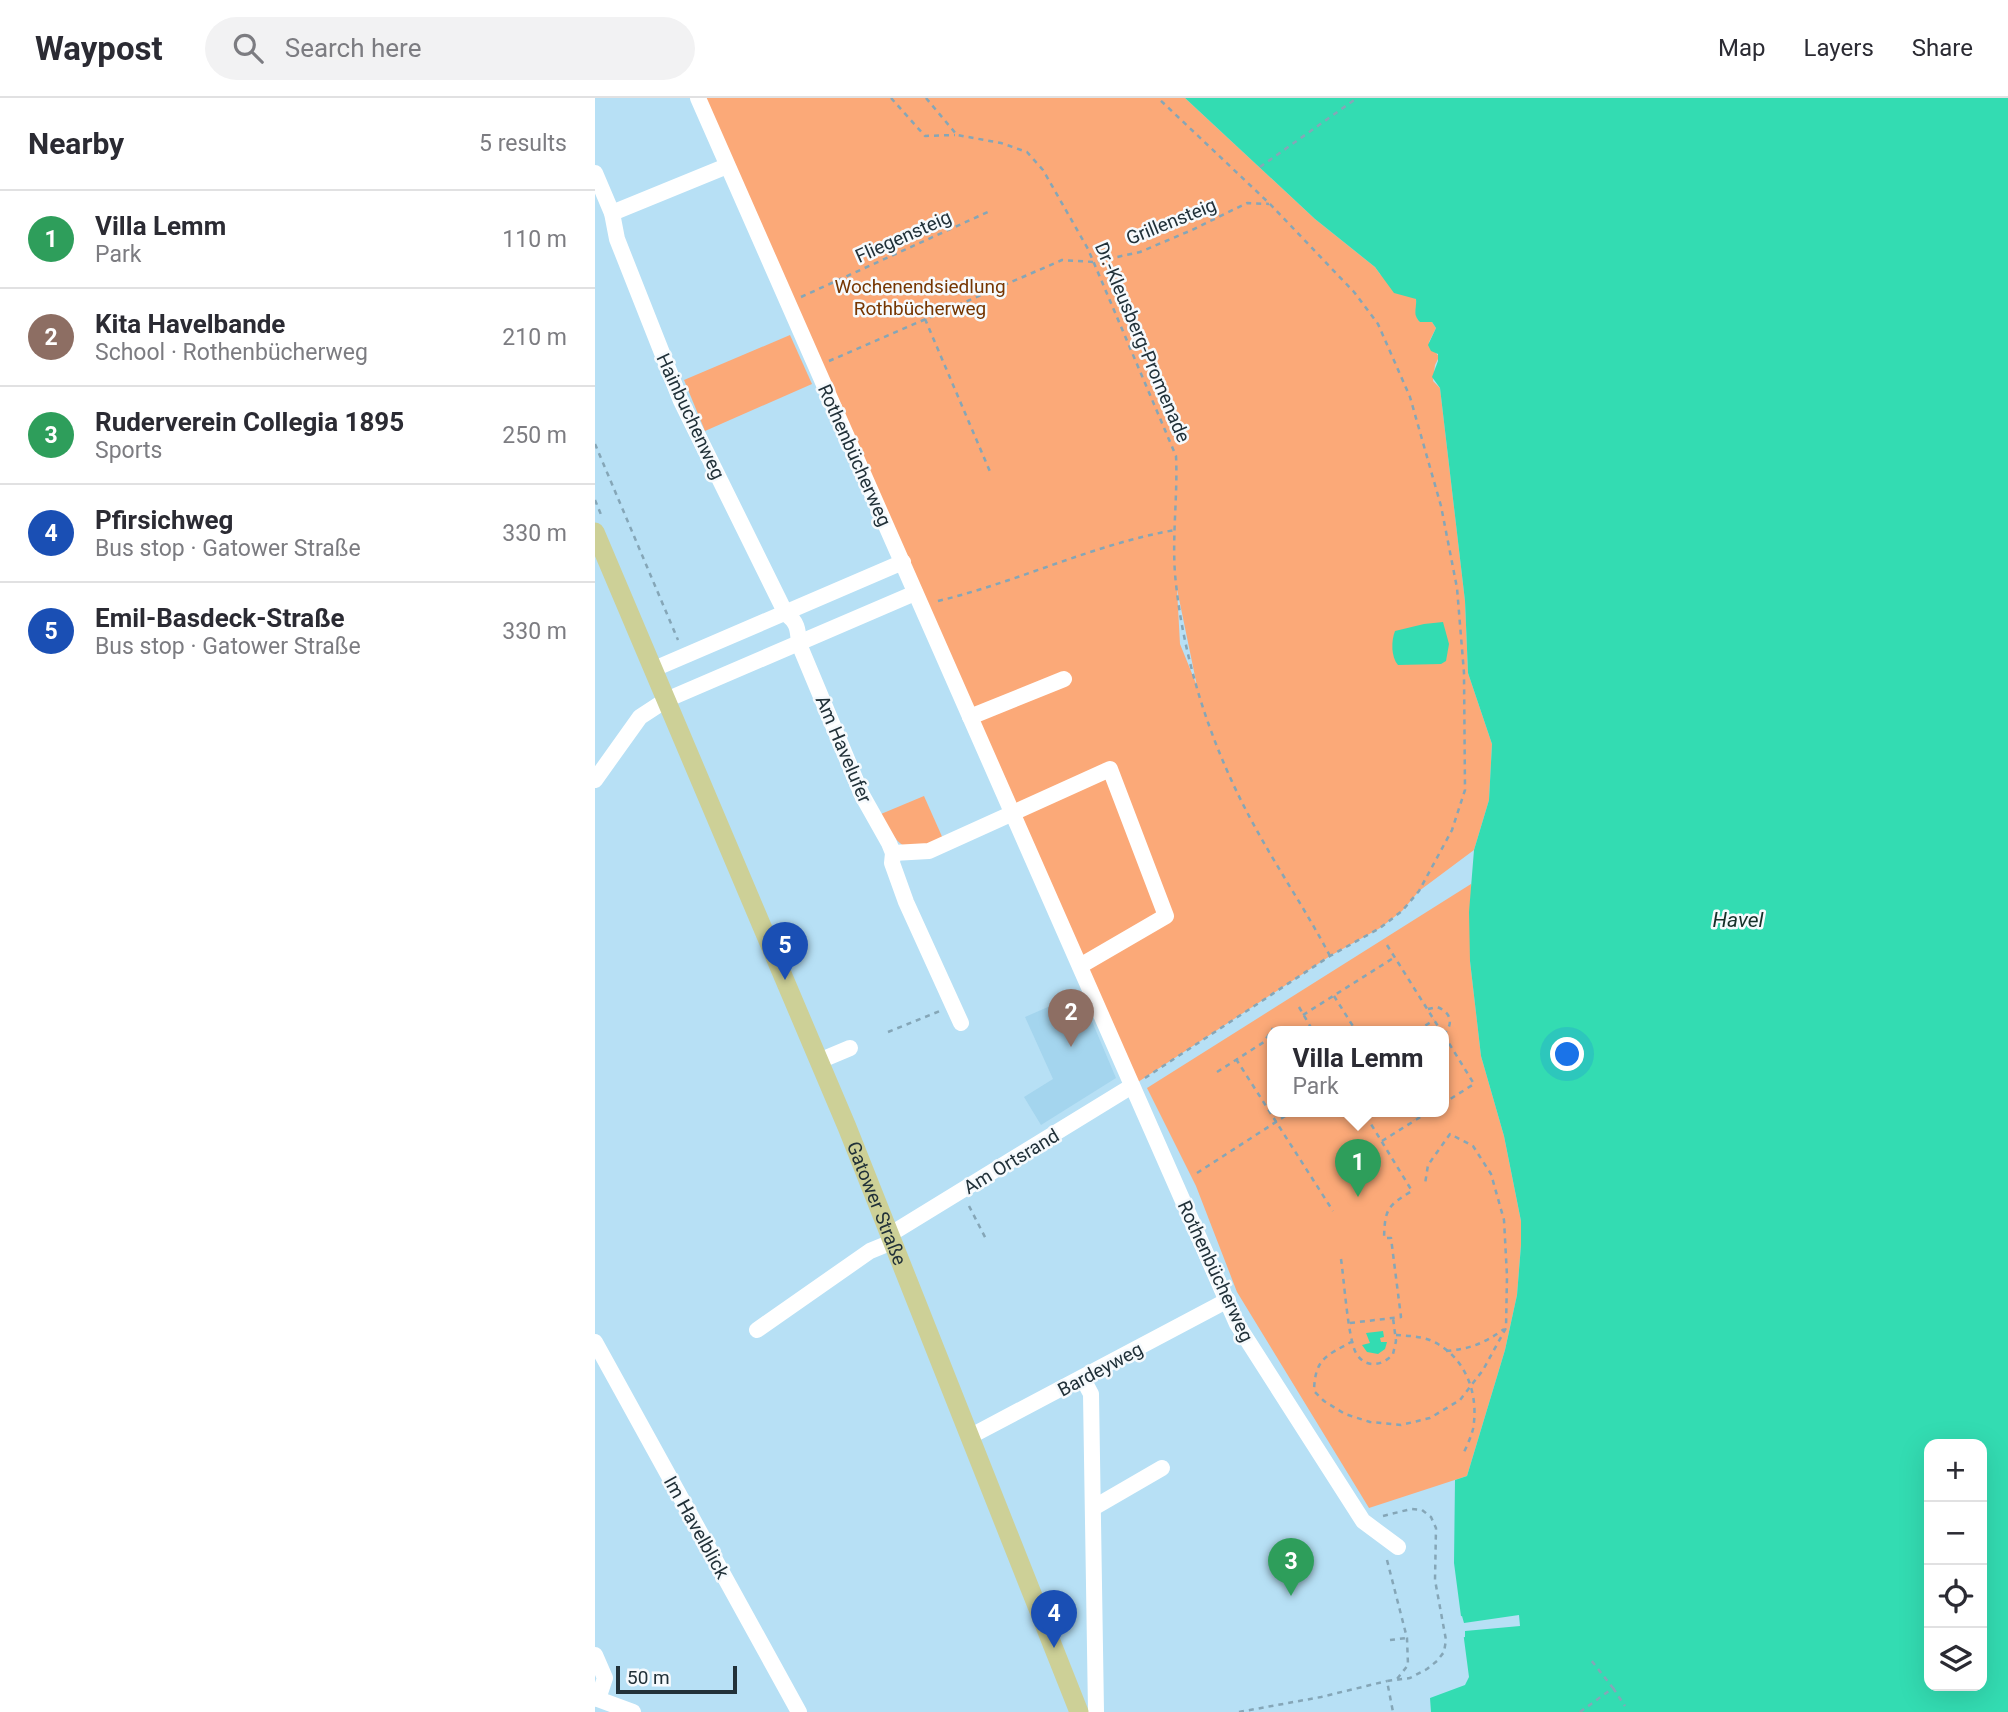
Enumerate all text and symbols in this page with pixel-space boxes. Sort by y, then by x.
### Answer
search box [205,17,695,80]
text: Waypost [35,29,163,68]
icon: search [229,29,267,67]
text: Search here [285,33,421,63]
text: Map [1718,34,1766,62]
text: Layers [1804,34,1874,62]
text: Share [1912,34,1973,62]
text: Nearby [28,126,124,161]
text: 5 results [479,130,567,157]
street label: Grillensteig [1123,193,1220,250]
street label: Fliegensteig [852,205,955,268]
text: Villa Lemm [95,211,226,241]
text: 1 [44,226,58,253]
text: 110 m [502,226,567,253]
street label: Dr.-Kleusberg-Promenade [1090,239,1195,446]
text: Park [95,241,141,268]
park label: Wochenendsiedlung Rothbücherweg [834,275,1006,320]
text: Kita Havelbande [95,309,285,339]
text: 2 [44,324,58,351]
text: 210 m [502,324,567,351]
text: School · Rothenbücherweg [95,339,368,366]
street label: Hainbuchenweg [651,350,730,483]
street label: Rothenbücherweg [813,381,896,530]
text: Ruderverein Collegia 1895 [95,407,404,437]
text: 3 [44,422,58,449]
text: 250 m [502,422,567,449]
text: Sports [95,437,162,464]
text: Pfirsichweg [95,505,233,535]
text: 4 [44,520,58,547]
text: 330 m [502,520,567,547]
text: Bus stop · Gatower Straße [95,535,361,562]
text: Emil-Basdeck-Straße [95,603,345,633]
text: 5 [44,618,58,645]
text: 330 m [502,618,567,645]
text: Bus stop · Gatower Straße [95,633,361,660]
street label: Am Havelufer [811,692,877,807]
water label: Havel [1713,908,1765,932]
pin: 5 [762,922,808,980]
pin: 2 [1048,989,1094,1047]
popup [1267,1026,1449,1117]
your location [1550,1037,1584,1071]
text: Villa Lemm [1292,1043,1424,1073]
text: Park [1292,1073,1339,1100]
street label: Am Ortsrand [959,1124,1063,1199]
street label: Gatower Straße [842,1138,912,1268]
pin: 1 [1335,1139,1381,1197]
street label: Rothenbücherweg [1173,1197,1258,1345]
street label: Bardeyweg [1054,1337,1147,1401]
map controls [1924,1439,1987,1691]
button: + [1924,1439,1987,1502]
street label: Im Havelblick [659,1472,734,1583]
button: − [1924,1502,1987,1565]
pin: 3 [1268,1538,1314,1596]
button: locate [1924,1565,1987,1628]
pin: 4 [1031,1590,1077,1648]
button: layers [1924,1628,1987,1691]
scale bar [616,1663,737,1695]
text: 50 m [627,1666,670,1689]

